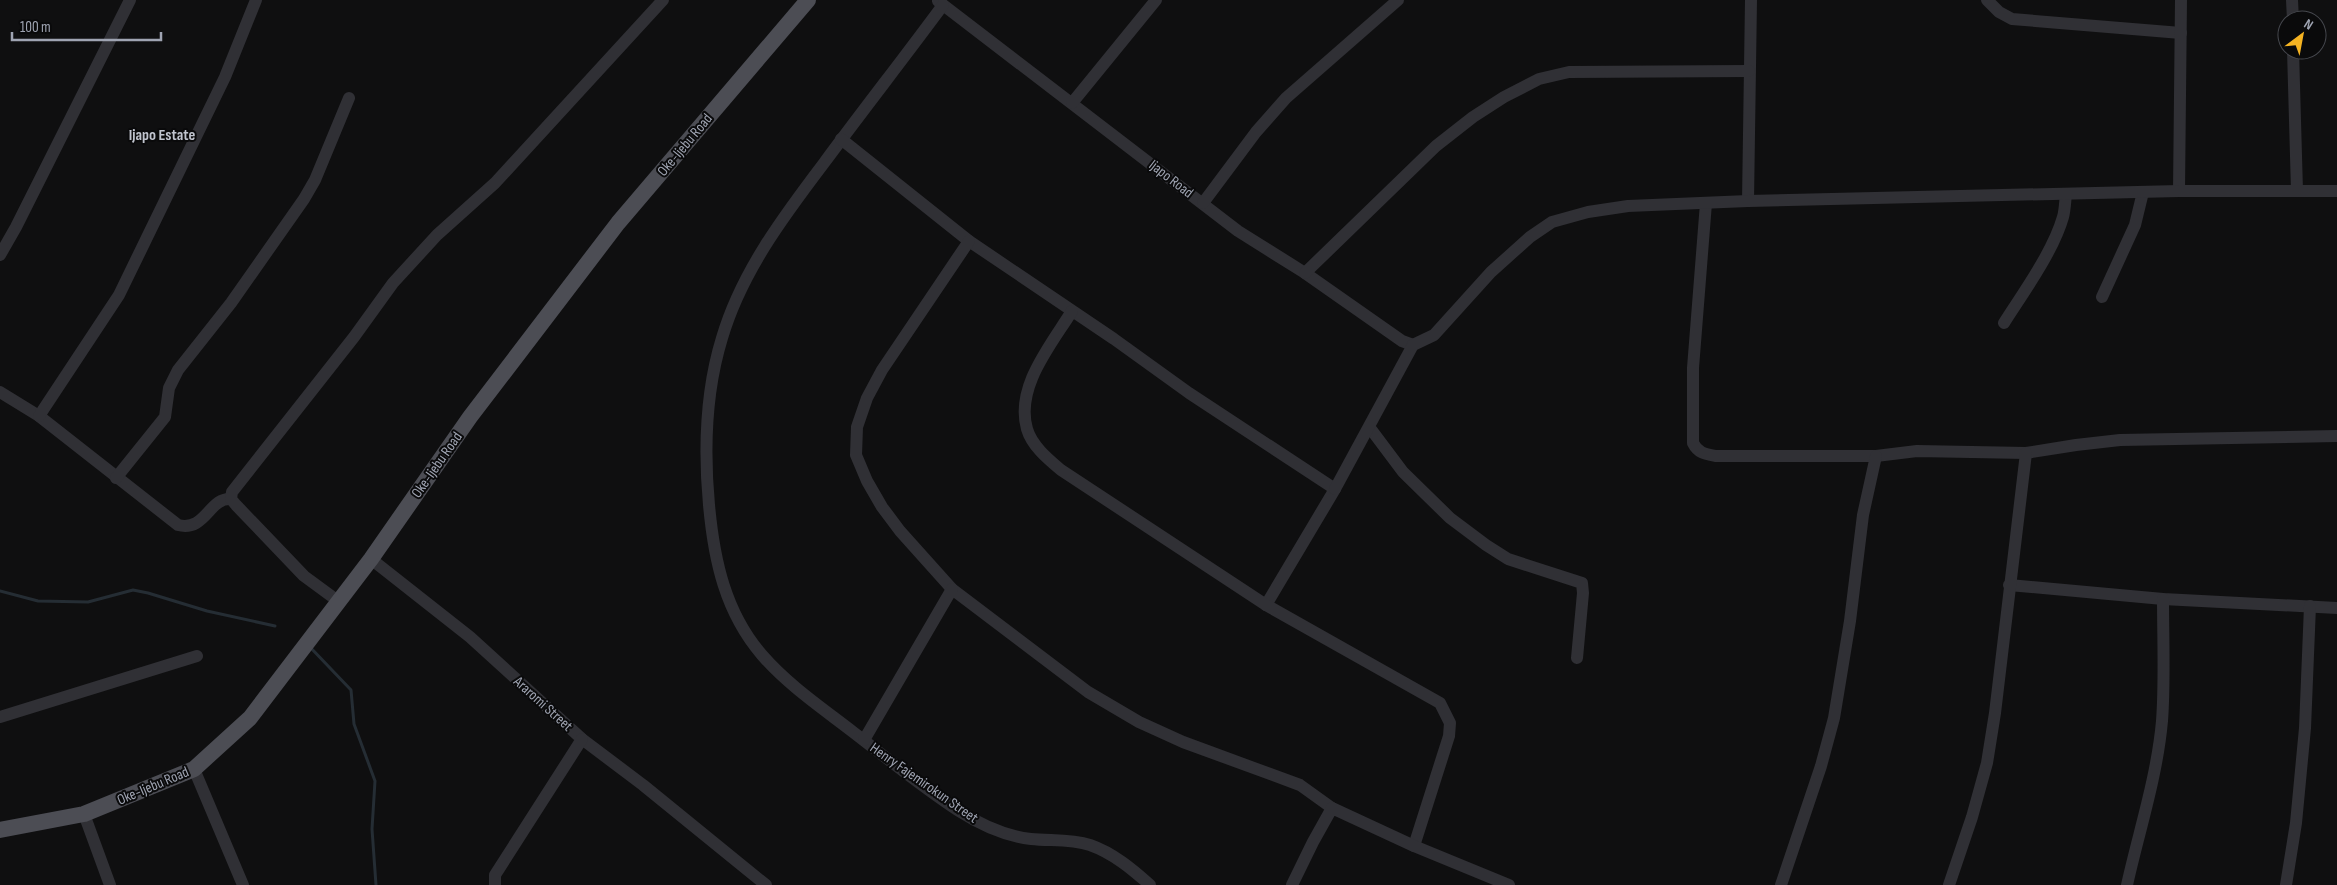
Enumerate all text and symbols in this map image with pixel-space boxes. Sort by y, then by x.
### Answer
scale bar [12,10,161,42]
north arrow [2277,10,2327,60]
text: N [2301,15,2316,34]
text: 100 m [20,18,51,37]
street label: Oke-Ijebu Road [653,110,717,180]
district label: Ijapo Estate [129,126,195,145]
street label: Ijapo Road [1145,156,1197,202]
street label: Oke-Ijebu Road [407,428,467,502]
street label: Araromi Street [509,672,577,736]
street label: Henry Fajemirokun Street [866,739,982,828]
street label: Oke-Ijebu Road [114,762,192,810]

